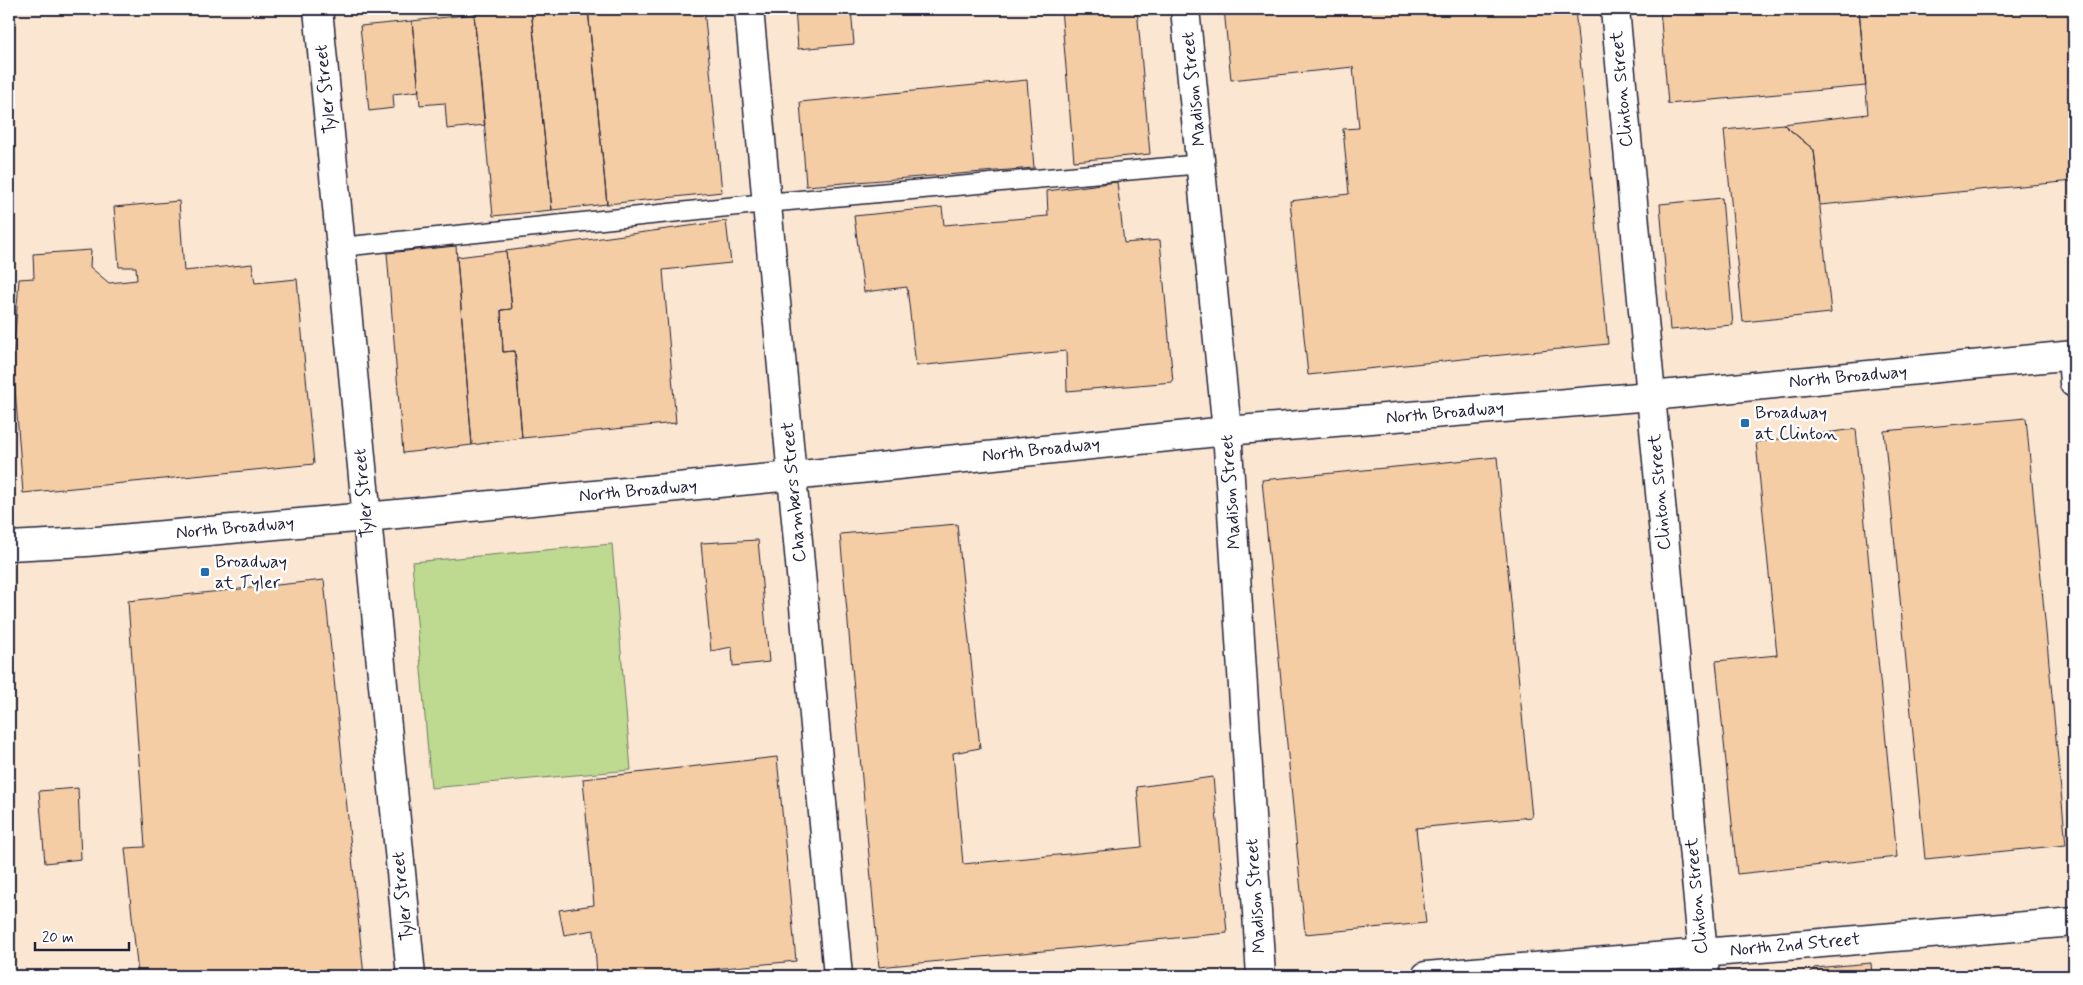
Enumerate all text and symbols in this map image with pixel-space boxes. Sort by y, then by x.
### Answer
street label: Clinton Street [1605,29,1639,148]
street label: Madison Street [1176,30,1212,147]
street label: Tyler Street [309,43,343,135]
street label: North Broadway [1788,360,1908,394]
street label: North Broadway [1385,396,1505,430]
place label: Broadway at Clinton [1755,401,1837,446]
marker: Broadway at Clinton [1739,417,1751,429]
street label: Chambers Street [776,421,812,563]
street label: North Broadway [981,432,1101,468]
street label: Clinton Street [1643,432,1677,551]
street label: Madison Street [1215,434,1247,550]
street label: Tyler Street [348,447,380,539]
street label: North Broadway [578,474,698,508]
street label: North Broadway [175,511,295,545]
place label: Broadway at Tyler [215,550,287,595]
marker: Broadway at Tyler [199,566,211,578]
street label: Clinton Street [1680,836,1714,955]
street label: Madison Street [1240,838,1272,954]
street label: Tyler Street [386,850,420,942]
scale bar [35,920,129,952]
street label: North 2nd Street [1729,927,1861,963]
text: 20 m [42,928,74,948]

